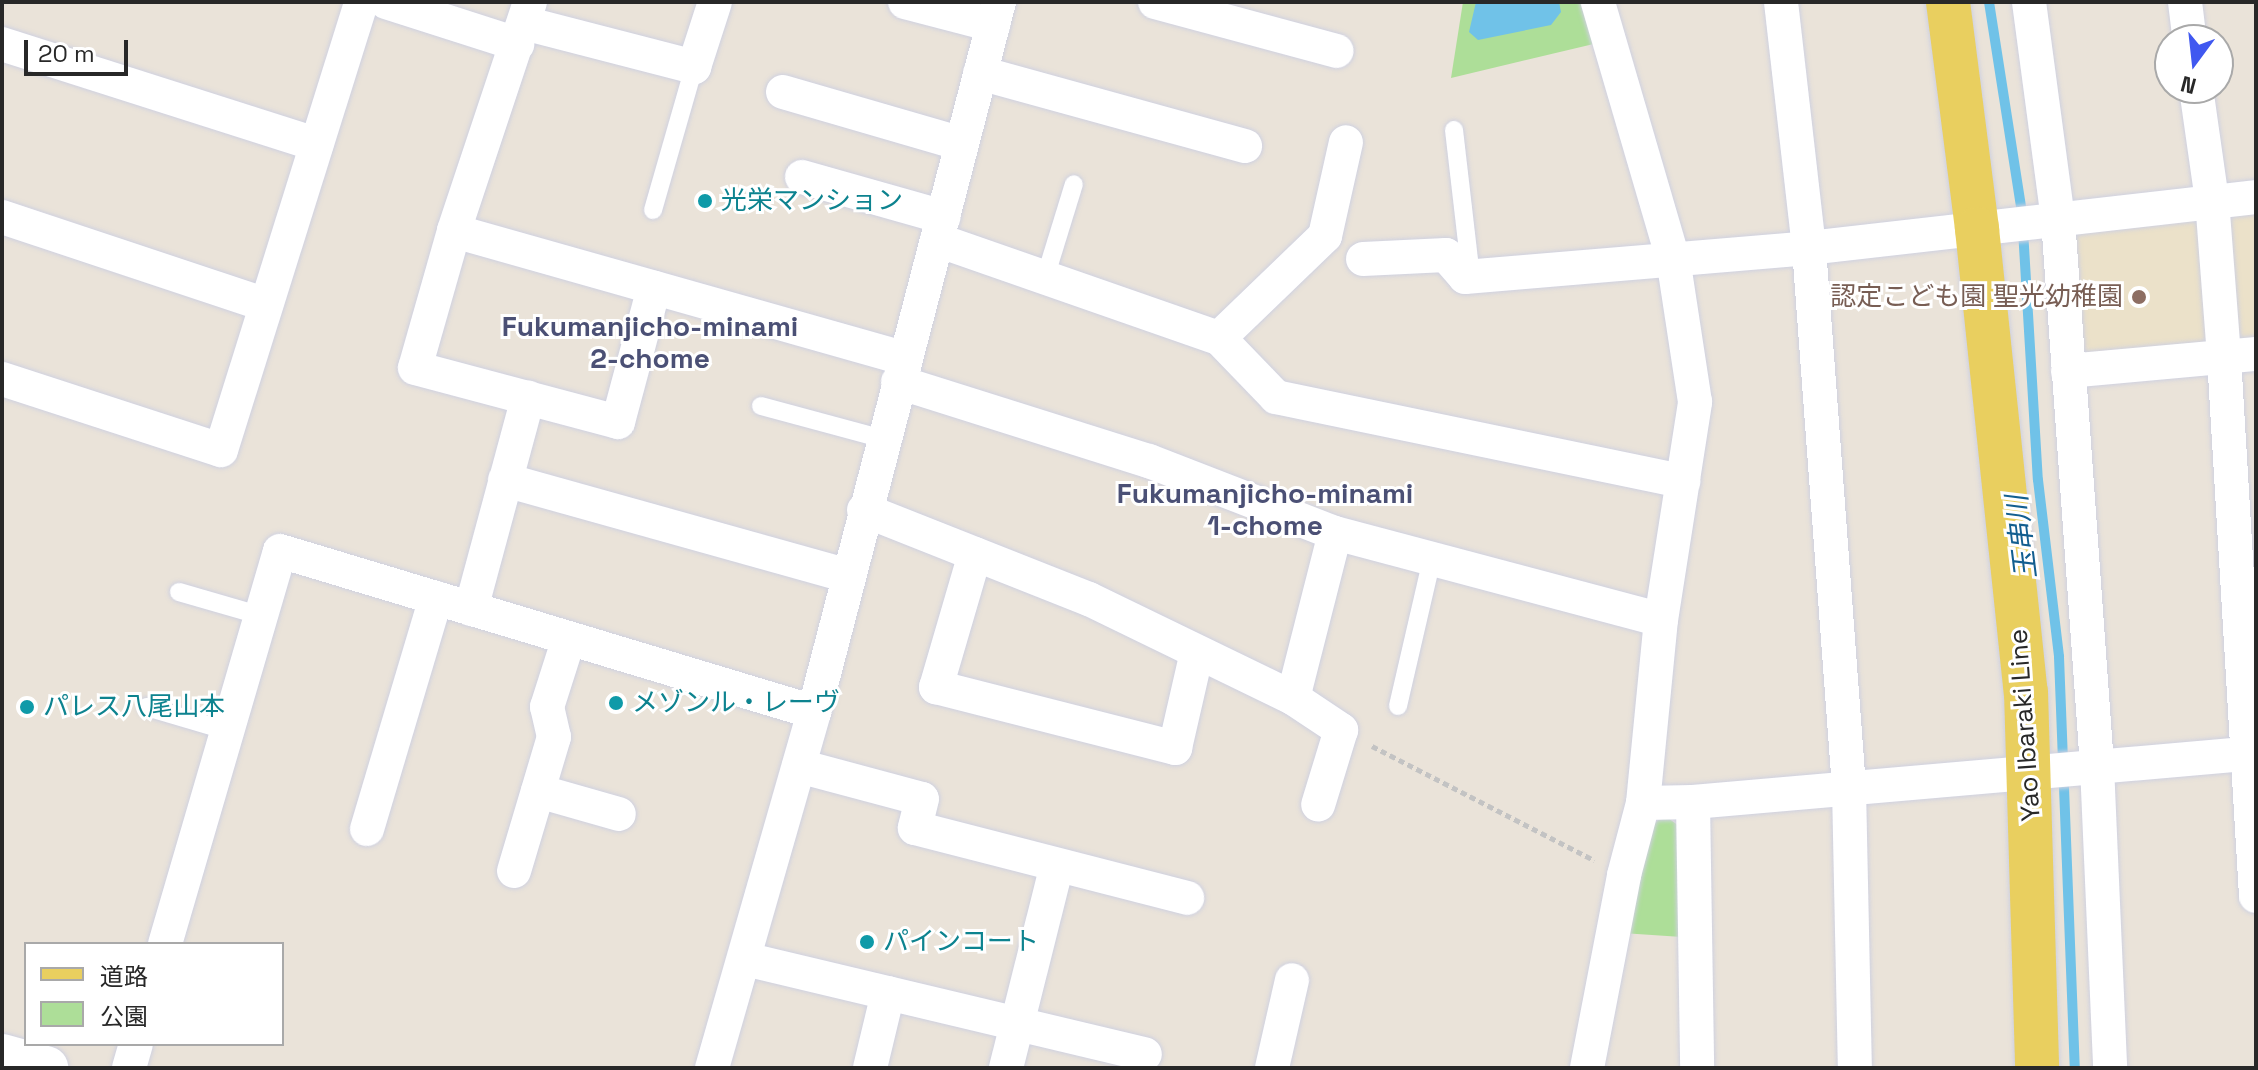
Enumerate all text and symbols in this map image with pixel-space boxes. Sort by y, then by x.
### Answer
scale bar [28,24,132,74]
north arrow [2154,24,2234,104]
text: 20 m [38,38,95,69]
text: N [2178,70,2199,101]
place label: 光栄マンション [721,185,903,217]
marker: 光栄マンション [696,192,714,210]
place label: 認定こども園 聖光幼稚園 [1830,281,2123,313]
marker: 認定こども園 聖光幼稚園 [2130,288,2148,306]
district label: Fukumanjicho-minami 2-chome [502,309,798,375]
district label: Fukumanjicho-minami 1-chome [1117,476,1413,542]
water label: 玉串川 [1999,493,2043,581]
street label: Yao Ibaraki Line [2003,628,2047,822]
place label: メゾンル・レーヴ [632,687,840,719]
place label: パレス八尾山本 [43,691,225,723]
marker: メゾンル・レーヴ [607,694,625,712]
marker: パレス八尾山本 [18,698,36,716]
place label: パインコート [883,926,1039,958]
marker: パインコート [858,933,876,951]
legend [24,942,284,1046]
text: 道路 [100,961,148,992]
text: 公園 [100,1001,148,1032]

